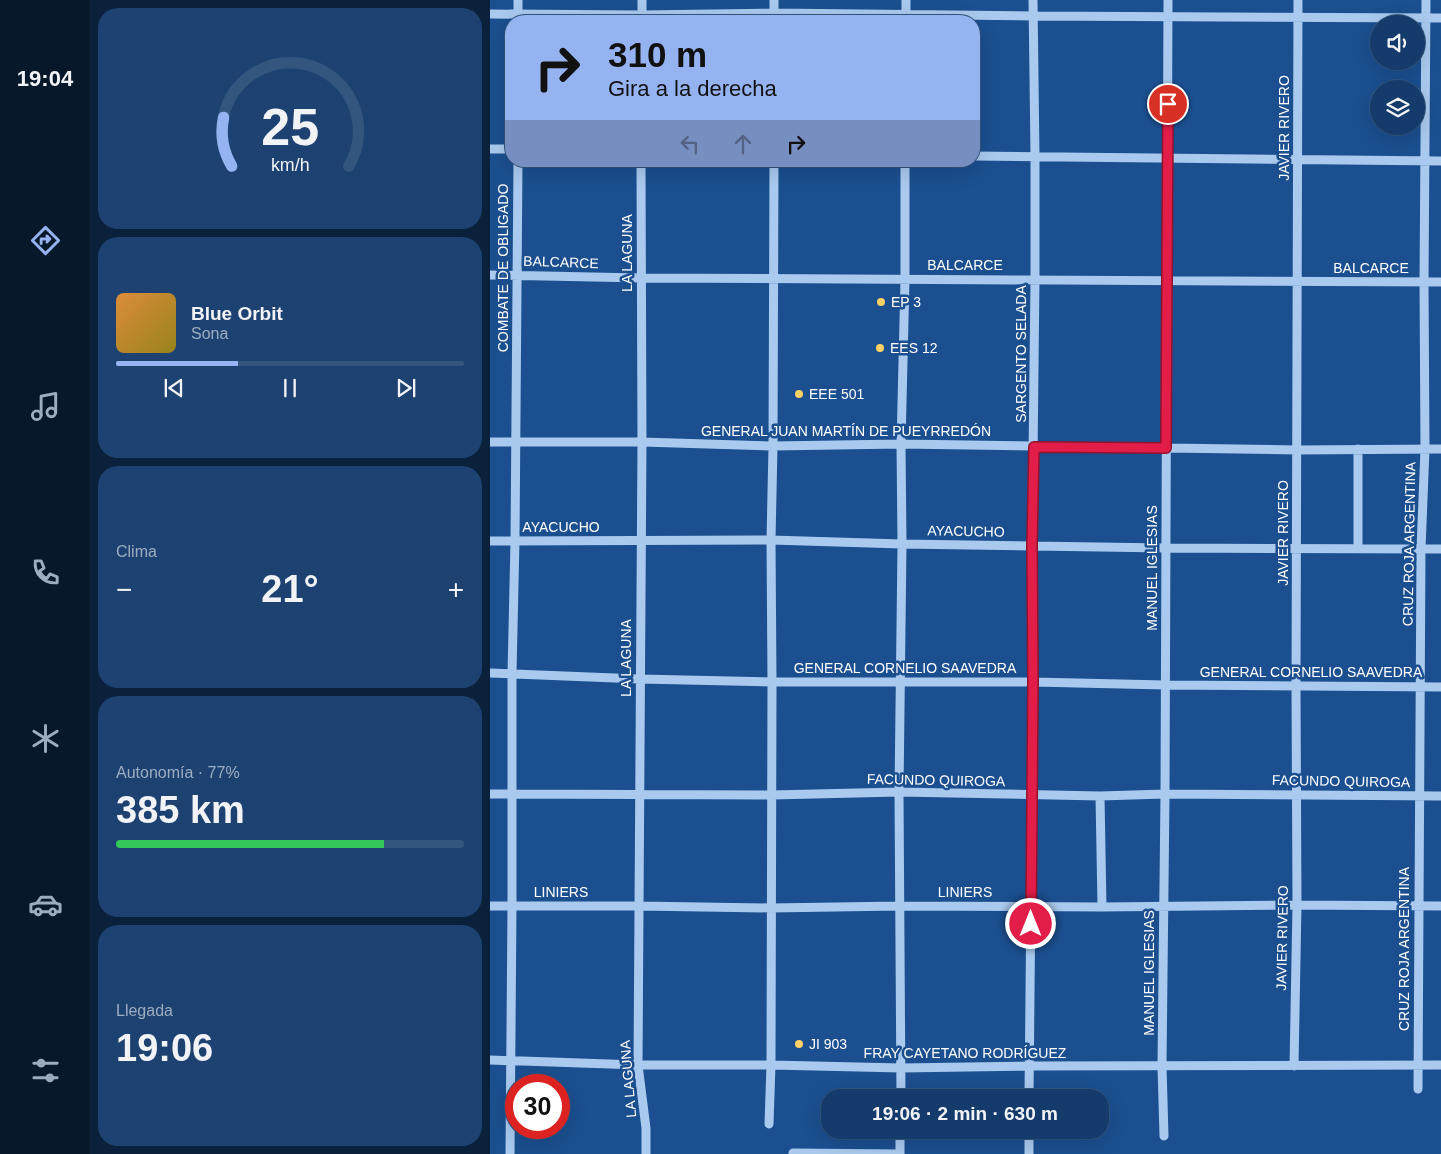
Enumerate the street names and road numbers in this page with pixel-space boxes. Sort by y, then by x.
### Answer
street label: JAVIER RIVERO [1276,75,1292,181]
street label: COMBATE DE OBLIGADO [495,184,511,352]
street label: LA LAGUNA [619,213,635,292]
street label: BALCARCE [523,253,599,271]
street label: BALCARCE [927,257,1003,273]
street label: BALCARCE [1333,260,1409,276]
street label: SARGENTO SELADA [1013,285,1029,423]
street label: GENERAL JUAN MARTÍN DE PUEYRREDÓN [701,423,991,439]
street label: CRUZ ROJA ARGENTINA [1400,461,1418,626]
street label: JAVIER RIVERO [1275,480,1291,586]
street label: MANUEL IGLESIAS [1144,505,1160,631]
street label: AYACUCHO [522,519,600,535]
street label: AYACUCHO [927,522,1005,540]
street label: LA LAGUNA [618,618,634,697]
street label: GENERAL CORNELIO SAAVEDRA [794,660,1017,676]
street label: GENERAL CORNELIO SAAVEDRA [1200,664,1423,680]
street label: FACUNDO QUIROGA [867,771,1006,789]
street label: FACUNDO QUIROGA [1272,772,1411,790]
street label: CRUZ ROJA ARGENTINA [1396,866,1412,1031]
street label: LINIERS [534,884,588,900]
street label: LINIERS [938,884,992,900]
street label: JAVIER RIVERO [1273,885,1291,991]
street label: MANUEL IGLESIAS [1141,910,1157,1036]
street label: LA LAGUNA [617,1039,639,1118]
street label: FRAY CAYETANO RODRÍGUEZ [864,1045,1067,1061]

